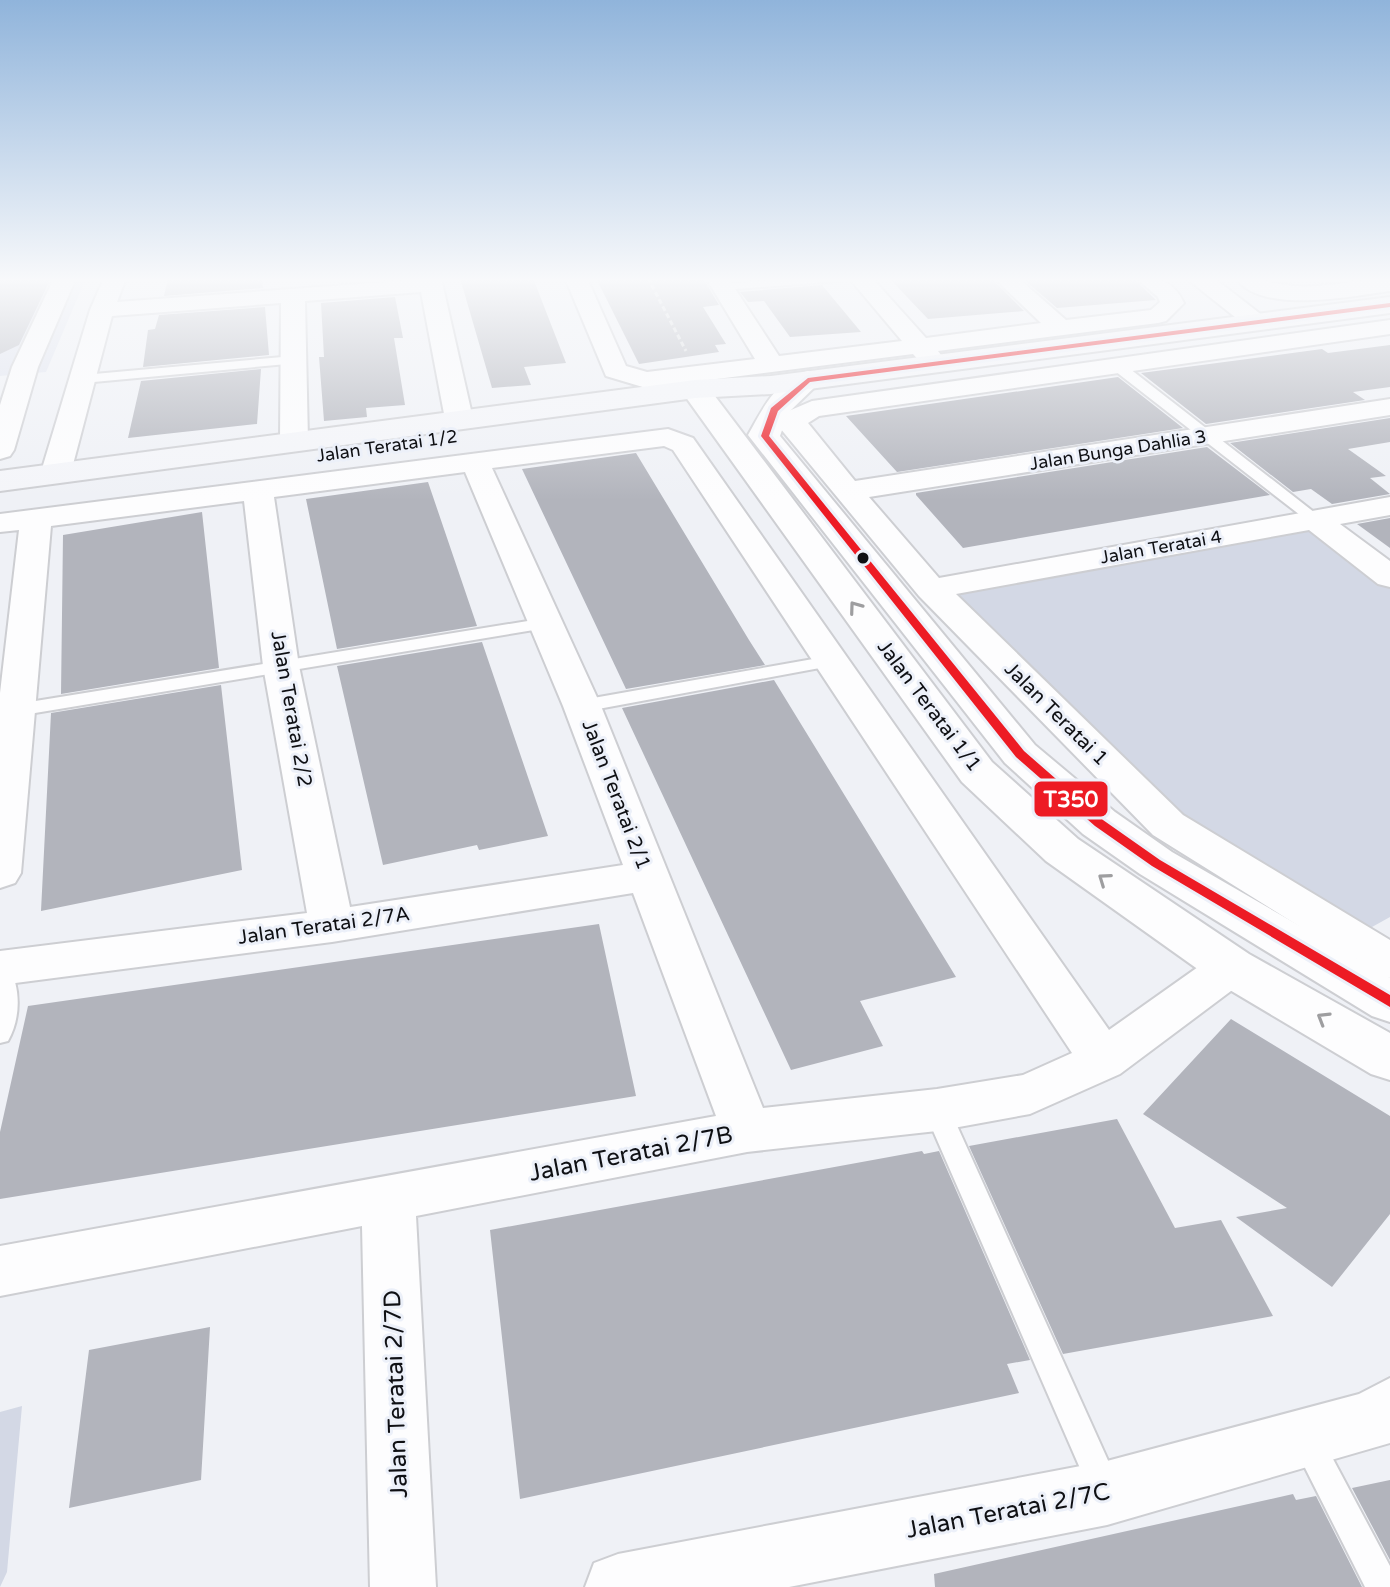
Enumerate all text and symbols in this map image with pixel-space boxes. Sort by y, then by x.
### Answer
street label: Jalan Teratai 1/2 [315,425,459,467]
street label: Jalan Bunga Dahlia 3 [1028,425,1208,475]
street label: Jalan Teratai 4 [1099,525,1223,569]
unlabelled marker [855,550,871,566]
one-way arrow [850,601,865,615]
street label: Jalan Teratai 2/2 [265,629,317,789]
street label: Jalan Teratai 1/1 [872,636,986,776]
street label: Jalan Teratai 1 [999,657,1113,771]
street label: Jalan Teratai 2/1 [576,717,656,873]
line badge: T350 [1033,780,1109,818]
text: T350 [1043,787,1099,813]
one-way arrow [1098,874,1112,889]
street label: Jalan Teratai 2/7A [237,902,411,950]
one-way arrow [1317,1013,1332,1028]
street label: Jalan Teratai 2/7B [527,1120,735,1188]
street label: Jalan Teratai 2/7D [378,1290,414,1498]
street label: Jalan Teratai 2/7C [904,1477,1112,1545]

